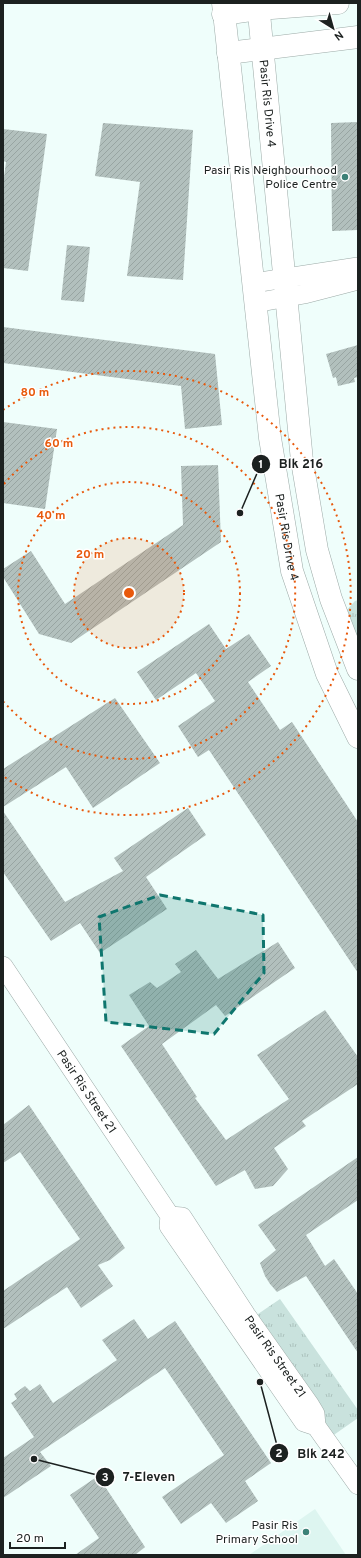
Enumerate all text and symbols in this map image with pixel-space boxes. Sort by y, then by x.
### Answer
north arrow [313,8,353,48]
text: N [331,27,346,43]
street label: Pasir Ris Drive 4 [254,59,279,148]
place label: Pasir Ris Neighbourhood Police Centre [204,163,337,193]
marker: Pasir Ris Neighbourhood Police Centre [340,172,350,182]
text: 80 m [21,385,49,401]
text: 60 m [45,436,73,452]
callout: Blk 216 [251,451,331,476]
text: 1 [259,457,263,473]
text: Blk 216 [279,457,323,473]
street label: Pasir Ris Drive 4 [270,493,302,583]
text: 40 m [36,508,66,524]
text: 20 m [76,547,104,563]
centre of rings [122,586,136,600]
street label: Pasir Ris Street 21 [52,1047,120,1137]
street label: Pasir Ris Street 21 [240,1313,309,1401]
callout: Blk 242 [269,1441,353,1466]
text: 2 [275,1446,283,1462]
text: Blk 242 [297,1447,345,1463]
callout: 7-Eleven [95,1464,184,1489]
text: 3 [101,1470,109,1486]
text: 7-Eleven [123,1470,175,1486]
place label: Pasir Ris Primary School [216,1518,298,1548]
scale bar [10,1524,65,1550]
marker: Pasir Ris Primary School [301,1527,311,1537]
text: 20 m [16,1531,44,1547]

